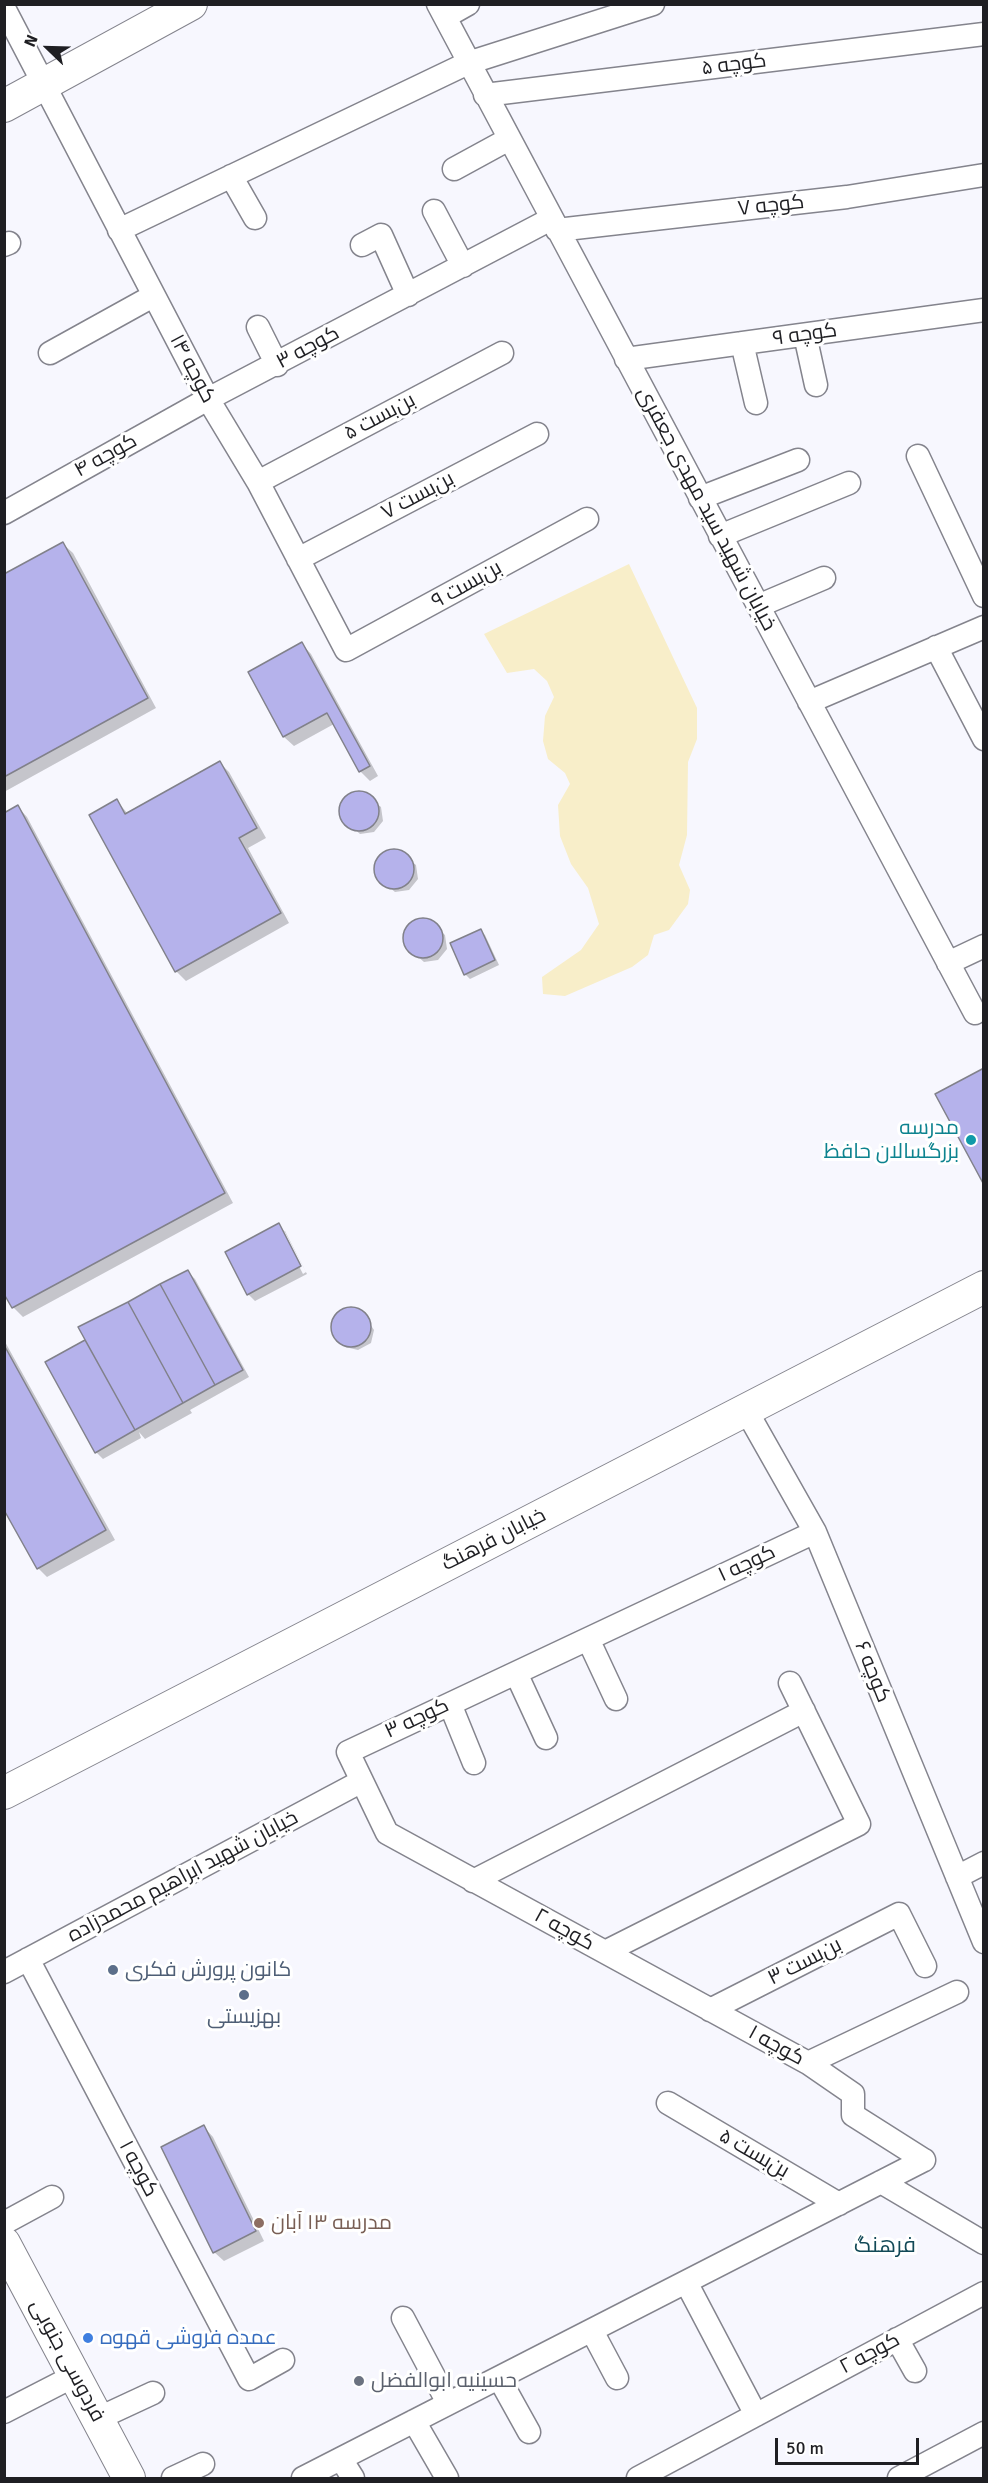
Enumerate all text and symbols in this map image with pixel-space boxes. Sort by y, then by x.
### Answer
north arrow [18,18,78,78]
text: N [20,32,43,50]
street label: کوچه ۵ [700,49,768,81]
street label: کوچه ۷ [736,190,806,222]
street label: کوچه ۹ [771,318,839,352]
street label: کوچه ۳ [272,321,344,375]
street label: کوچه ۱۴ [163,330,221,408]
street label: خیابان شهید سید مهدی جعفری [631,383,781,635]
street label: بن‌بست ۵ [340,388,420,446]
street label: کوچه ۴ [70,429,142,483]
street label: بن‌بست ۷ [377,466,459,526]
street label: بن‌بست ۹ [427,555,507,615]
place label: مدرسه بزرگسالان حافظ [824,1115,959,1165]
marker: مدرسه بزرگسالان حافظ [964,1133,978,1147]
street label: خیابان فرهنگ [438,1503,550,1577]
street label: کوچه ۱ [714,1540,780,1588]
street label: کوچه ۶ [848,1638,896,1706]
street label: کوچه ۳ [381,1693,453,1745]
street label: خیابان شهید ابراهیم محمدزاده [63,1805,303,1949]
street label: کوچه ۲ [530,1903,598,1957]
street label: بن‌بست ۳ [764,1933,846,1991]
place label: کانون پرورش فکری [125,1957,291,1983]
marker: کانون پرورش فکری [106,1963,120,1977]
marker: بهزیستی [237,1988,251,2002]
place label: بهزیستی [207,2004,281,2030]
street label: کوچه ۱ [744,2020,808,2072]
street label: بن‌بست ۵ [714,2124,794,2184]
street label: کوچه ۱ [113,2137,163,2201]
place label: مدرسه ۱۳ آبان [271,2210,392,2236]
marker: مدرسه ۱۳ آبان [252,2216,266,2230]
district label: فرهنگ [854,2233,916,2259]
street label: فردوسی جنوبی [24,2295,110,2427]
place label: عمده فروشی قهوه [100,2325,277,2351]
street label: کوچه ۲ [836,2328,904,2380]
marker: عمده فروشی قهوه [81,2331,95,2345]
place label: حسینیه ابوالفضل [371,2368,517,2394]
marker: حسینیه ابوالفضل [352,2374,366,2388]
scale bar [778,2426,922,2464]
text: 50 m [786,2437,824,2459]

